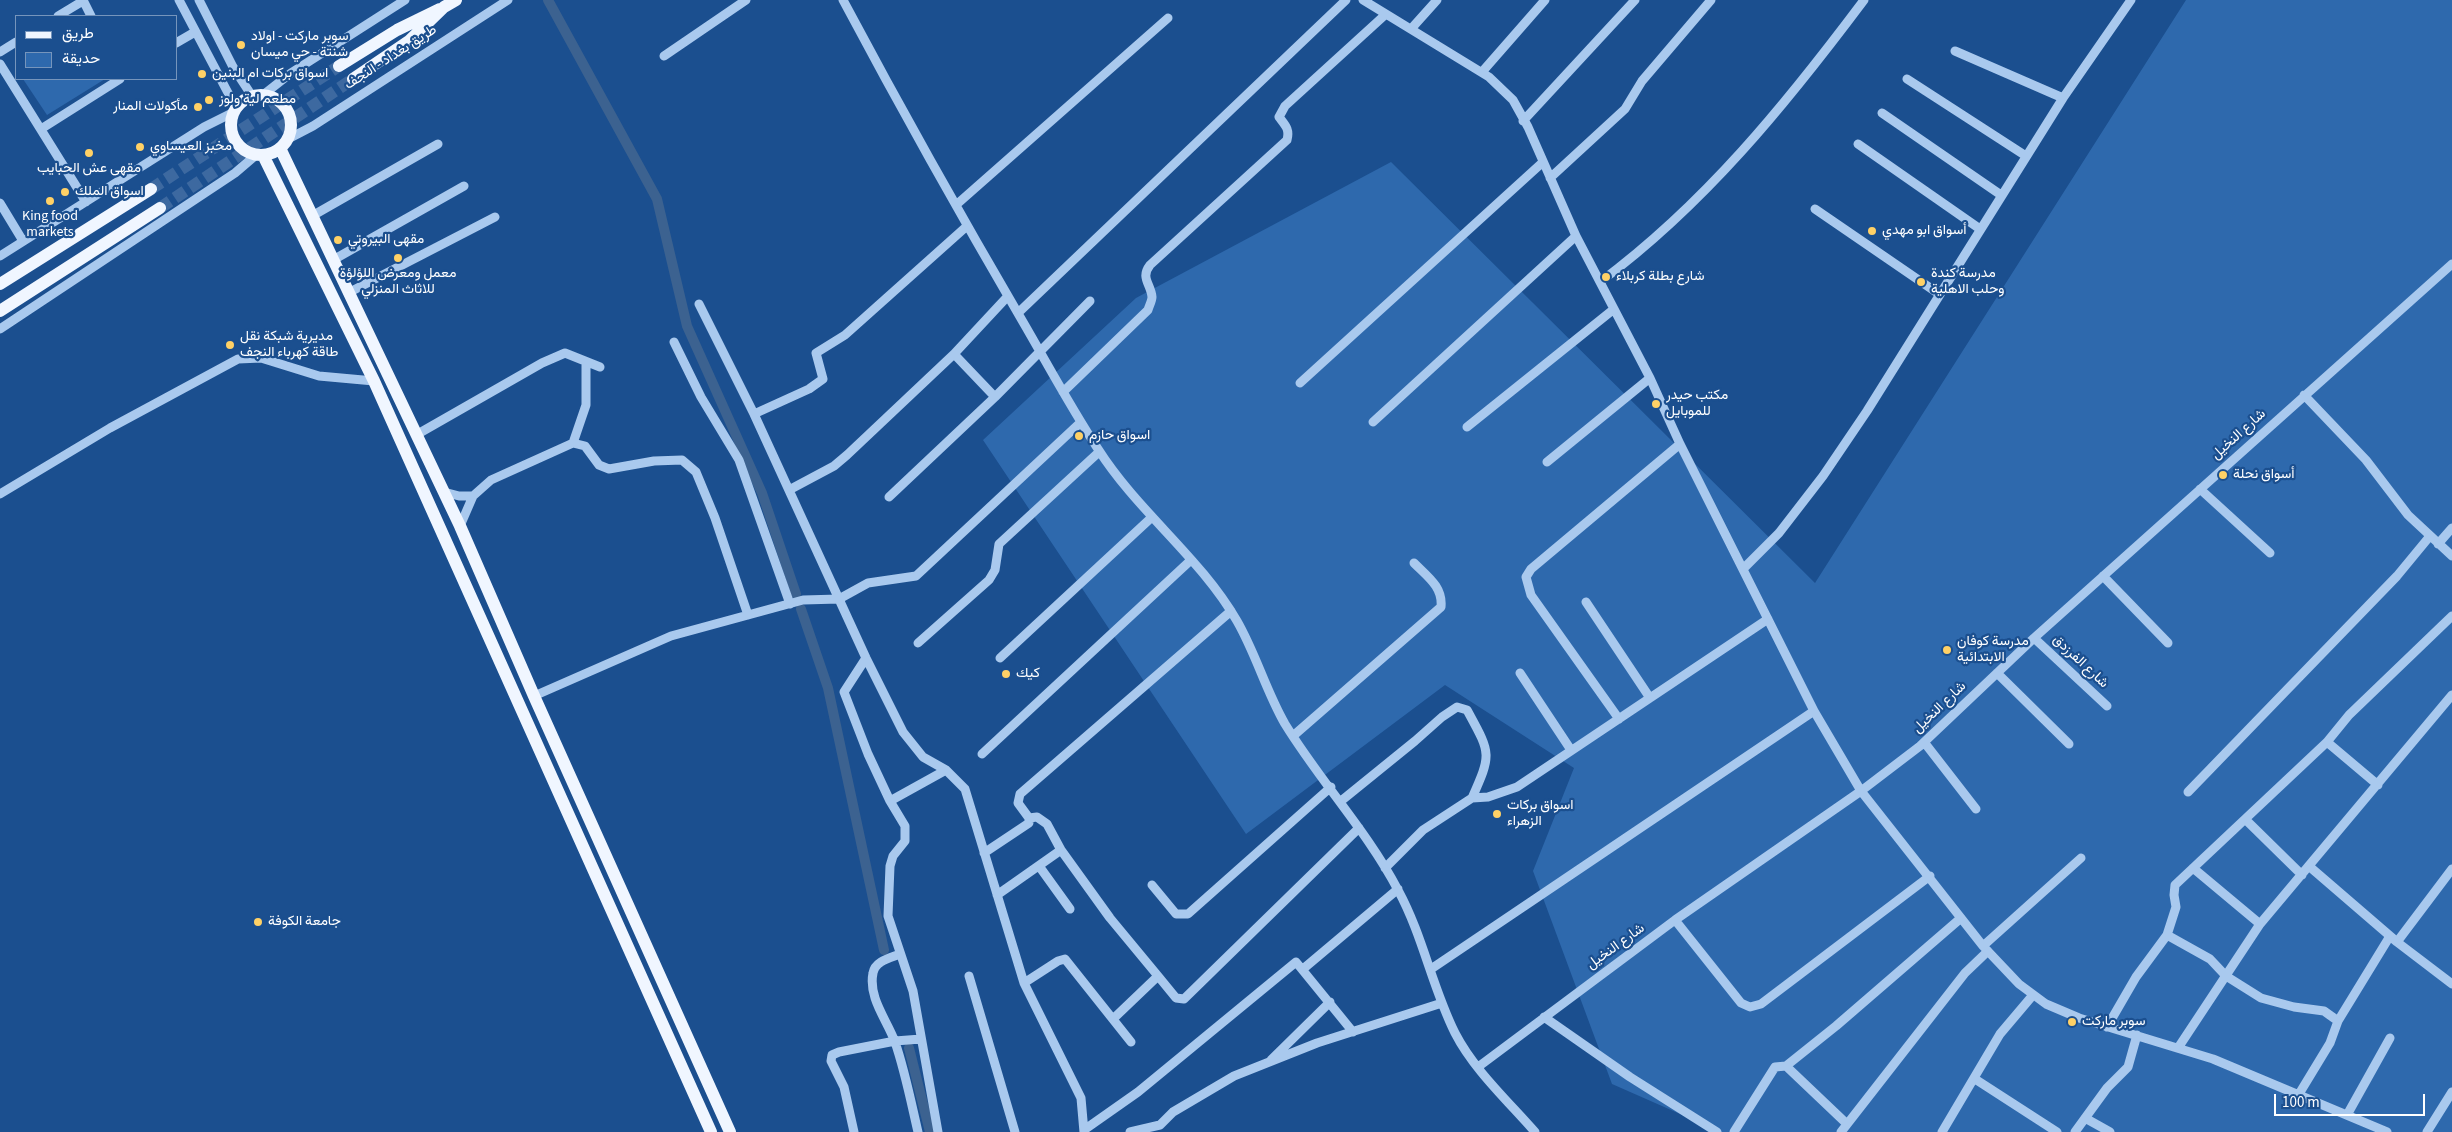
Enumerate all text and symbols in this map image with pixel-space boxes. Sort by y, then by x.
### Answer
legend [15,15,178,80]
street label: طريق بغداد - النجف [342,22,440,94]
text: طريق [62,23,94,44]
place label: سوبر ماركت - اولاد شنتة - حي ميسان [251,29,349,62]
marker: سوبر ماركت - اولاد شنتة - حي ميسان [235,39,247,51]
text: حديقة [62,48,100,69]
place label: اسواق بركات ام البنين [212,66,328,82]
marker: اسواق بركات ام البنين [196,68,208,80]
place label: مطعم لية ولوز [219,92,296,108]
marker: مطعم لية ولوز [203,94,215,106]
place label: مأكولات المنار [113,99,188,115]
marker: مأكولات المنار [192,101,204,113]
place label: مخبز العيساوي [150,139,232,155]
marker: مخبز العيساوي [134,141,146,153]
marker: مقهى عش الحبايب [83,147,95,159]
place label: مقهى عش الحبايب [37,161,141,177]
place label: اسواق الملك [75,184,144,200]
marker: اسواق الملك [59,186,71,198]
marker: King food markets [44,195,56,207]
place label: King food markets [22,209,78,242]
place label: أسواق ابو مهدي [1882,223,1966,239]
marker: أسواق ابو مهدي [1866,225,1878,237]
place label: مقهى البيروتي [348,232,424,248]
marker: مقهى البيروتي [332,234,344,246]
marker: معمل ومعرض اللؤلؤة للاثاث المنزلي [392,252,404,264]
place label: معمل ومعرض اللؤلؤة للاثاث المنزلي [340,266,456,298]
place label: مدرسة كندة وحلب الاهلية [1931,266,2005,298]
place label: شارع بطلة كربلاء [1616,269,1705,285]
marker: شارع بطلة كربلاء [1600,271,1612,283]
marker: مدرسة كندة وحلب الاهلية [1915,276,1927,288]
place label: مديرية شبكة نقل طاقة كهرباء النجف [240,329,338,362]
marker: مديرية شبكة نقل طاقة كهرباء النجف [224,339,236,351]
place label: مكتب حيدر للموبايل [1666,388,1728,421]
marker: مكتب حيدر للموبايل [1650,398,1662,410]
street label: شارع النخيل [2208,406,2270,464]
place label: اسواق حازم [1089,428,1150,444]
marker: اسواق حازم [1073,430,1085,442]
place label: أسواق نحلة [2233,467,2295,483]
marker: أسواق نحلة [2217,469,2229,481]
street label: شارع الفرزدق [2048,632,2112,692]
place label: مدرسة كوفان الابتدائية [1957,634,2029,666]
marker: مدرسة كوفان الابتدائية [1941,644,1953,656]
place label: كيك [1016,666,1040,682]
marker: كيك [1000,668,1012,680]
street label: شارع النخيل [1910,679,1970,737]
place label: اسواق بركات الزهراء [1507,798,1574,830]
marker: اسواق بركات الزهراء [1491,808,1503,820]
place label: جامعة الكوفة [268,914,341,930]
marker: جامعة الكوفة [252,916,264,928]
street label: شارع النخيل [1584,920,1648,974]
place label: سوبر ماركت [2082,1014,2145,1030]
marker: سوبر ماركت [2066,1016,2078,1028]
scale bar [2277,1084,2428,1116]
text: 100 m [2282,1092,2320,1113]

